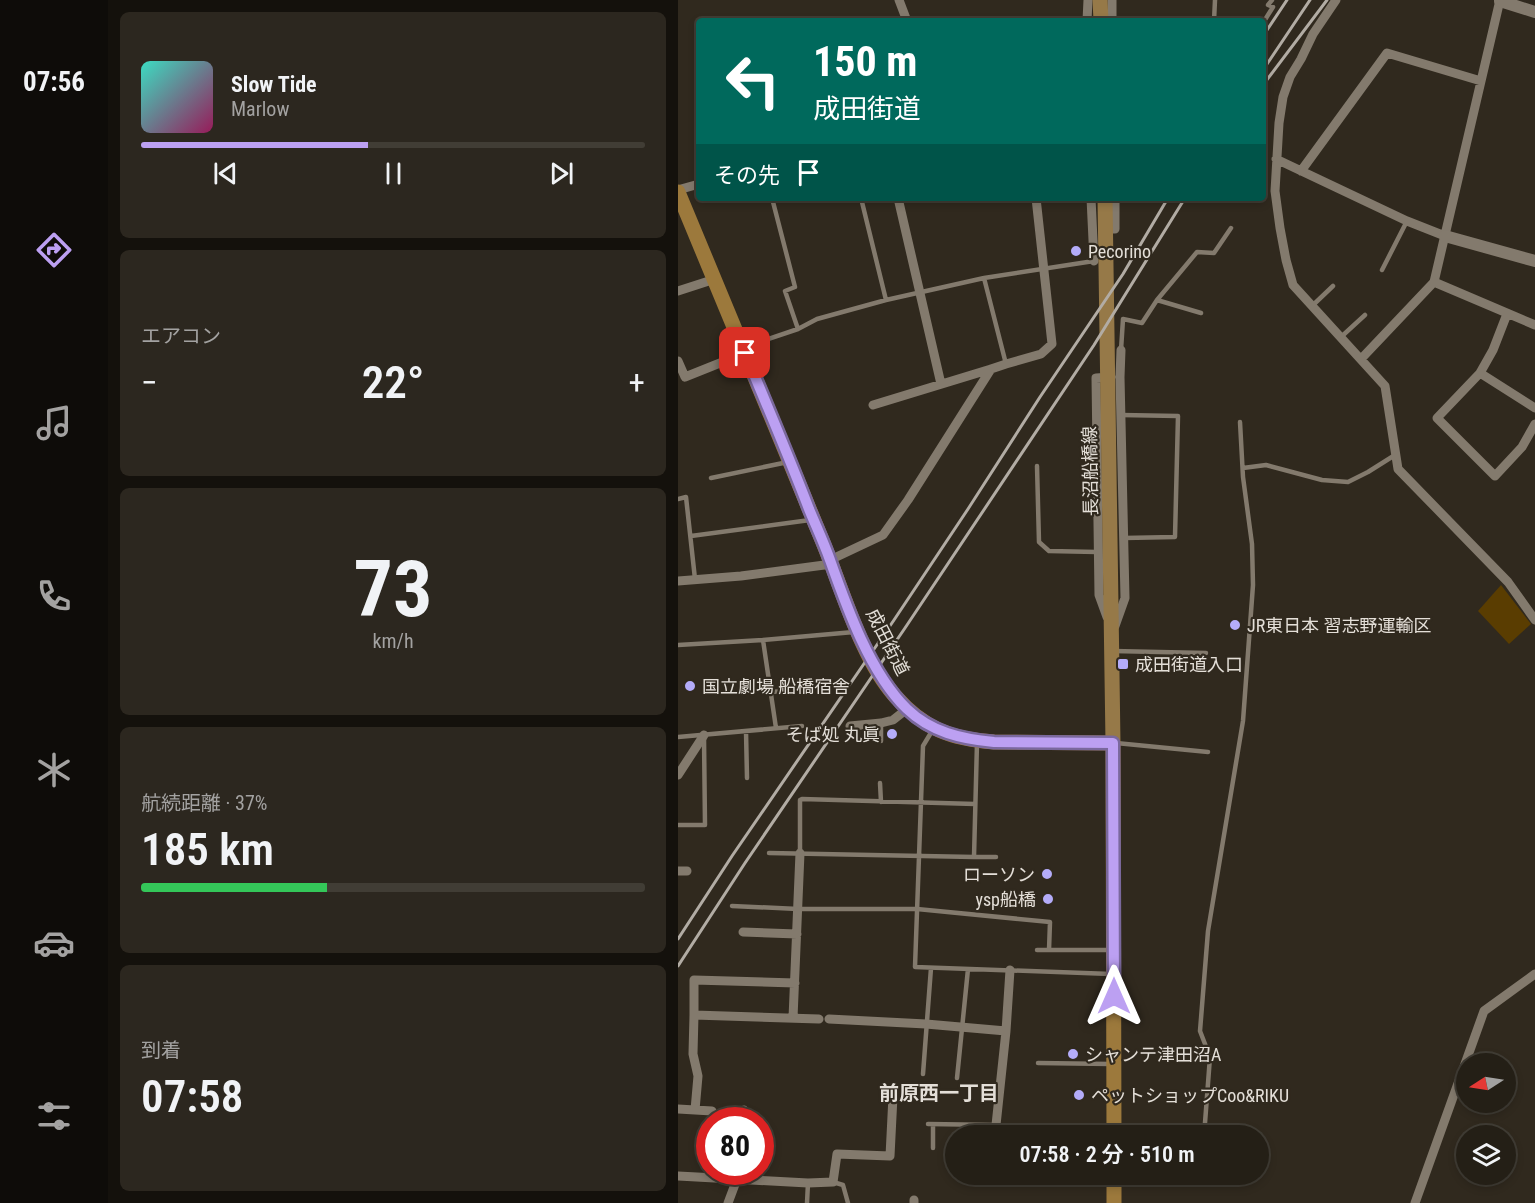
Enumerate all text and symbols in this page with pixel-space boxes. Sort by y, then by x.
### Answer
text: 150 m [813,37,918,86]
icon: left [714,42,792,120]
text: 07:56 [23,66,85,98]
text: Slow Tide [231,72,317,97]
text: 成田街道 [813,93,921,125]
text: Marlow [231,97,289,121]
icon: arrive [792,156,825,189]
icon: previous [209,157,242,190]
icon: pause [377,157,410,190]
icon: next [545,157,578,190]
text: その先 [714,163,780,188]
icon: directions [33,229,75,271]
place label: Pecorino [1088,241,1151,262]
marker: Pecorino [1069,244,1083,258]
text: エアコン [141,324,221,348]
pin [719,327,770,378]
icon: arrive [728,336,761,369]
text: 22° [362,356,424,409]
text: − [141,363,158,402]
text: + [629,363,645,402]
icon: music [33,402,75,444]
street label: 長沼船橋線 [1079,426,1101,516]
text: 73 [354,544,432,635]
icon: phone [33,575,75,617]
street label: 成田街道 [862,605,914,679]
place label: JR東日本 習志野運輸区 [1247,615,1431,636]
marker: JR東日本 習志野運輸区 [1228,618,1242,632]
text: km/h [372,629,414,653]
place label: 成田街道入口 [1135,654,1243,675]
marker: 成田街道入口 [1116,657,1130,671]
place label: 国立劇場 船橋宿舎 [702,676,850,697]
marker: 国立劇場 船橋宿舎 [683,679,697,693]
place label: そば処 丸眞 [786,724,880,745]
marker: そば処 丸眞 [885,727,899,741]
icon: climate [33,749,75,791]
text: 航続距離 · 37% [141,791,267,815]
text: 185 km [141,823,274,876]
place label: ローソン [963,864,1035,885]
marker: ローソン [1040,867,1054,881]
place label: ysp船橋 [975,889,1036,910]
marker: ysp船橋 [1041,892,1055,906]
icon: car [33,922,75,964]
position arrow [1082,964,1146,1028]
text: 到着 [141,1038,181,1062]
place label: シャンテ津田沼A [1085,1044,1222,1065]
marker: シャンテ津田沼A [1066,1047,1080,1061]
north arrow [1456,1053,1516,1113]
map controls [1456,1053,1516,1185]
text: 07:58 [141,1070,243,1123]
district label: 前原西一丁目 [879,1081,999,1105]
place label: ペットショップCoo&RIKU [1091,1085,1289,1106]
marker: ペットショップCoo&RIKU [1072,1088,1086,1102]
icon: filters [33,1095,75,1137]
speed limit sign: 80 [696,1107,774,1185]
button: layers [1456,1125,1516,1185]
text: 07:58 · 2 分 · 510 m [1019,1142,1195,1167]

